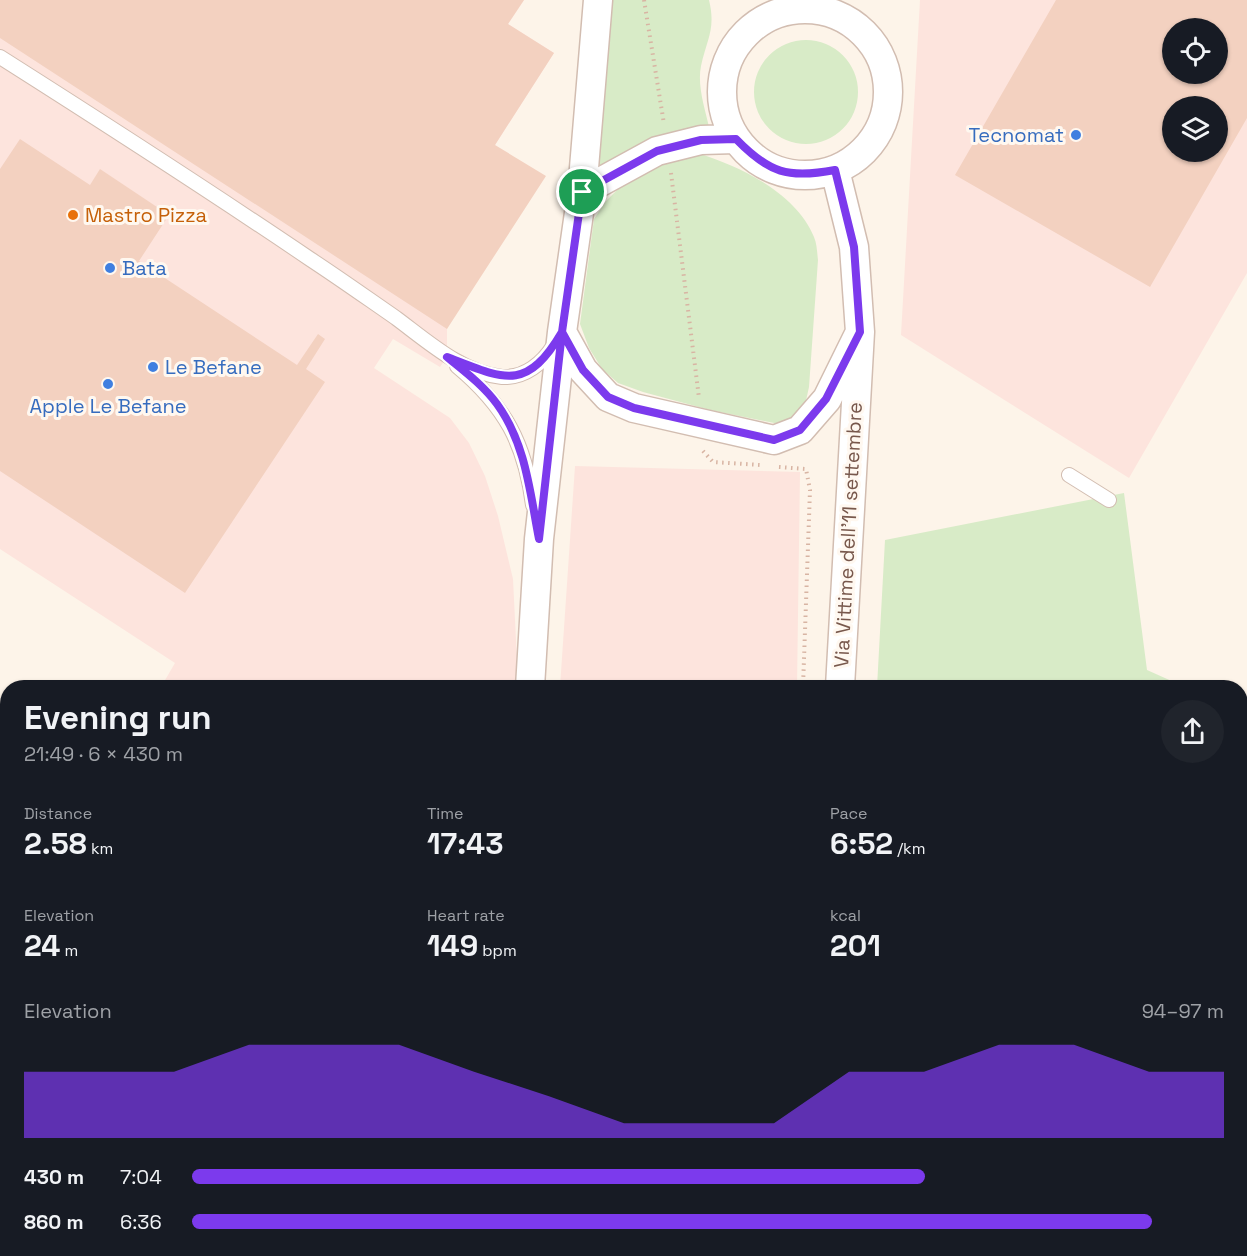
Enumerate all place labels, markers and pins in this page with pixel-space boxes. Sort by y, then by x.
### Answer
place label: Tecnomat [969,122,1064,148]
marker: Tecnomat [1069,128,1083,142]
pin [556,166,607,217]
place label: Mastro Pizza [85,202,207,228]
marker: Mastro Pizza [66,208,80,222]
place label: Bata [122,255,167,281]
marker: Bata [103,261,117,275]
place label: Le Befane [165,354,262,380]
marker: Le Befane [146,360,160,374]
marker: Apple Le Befane [101,377,115,391]
place label: Apple Le Befane [30,393,187,419]

